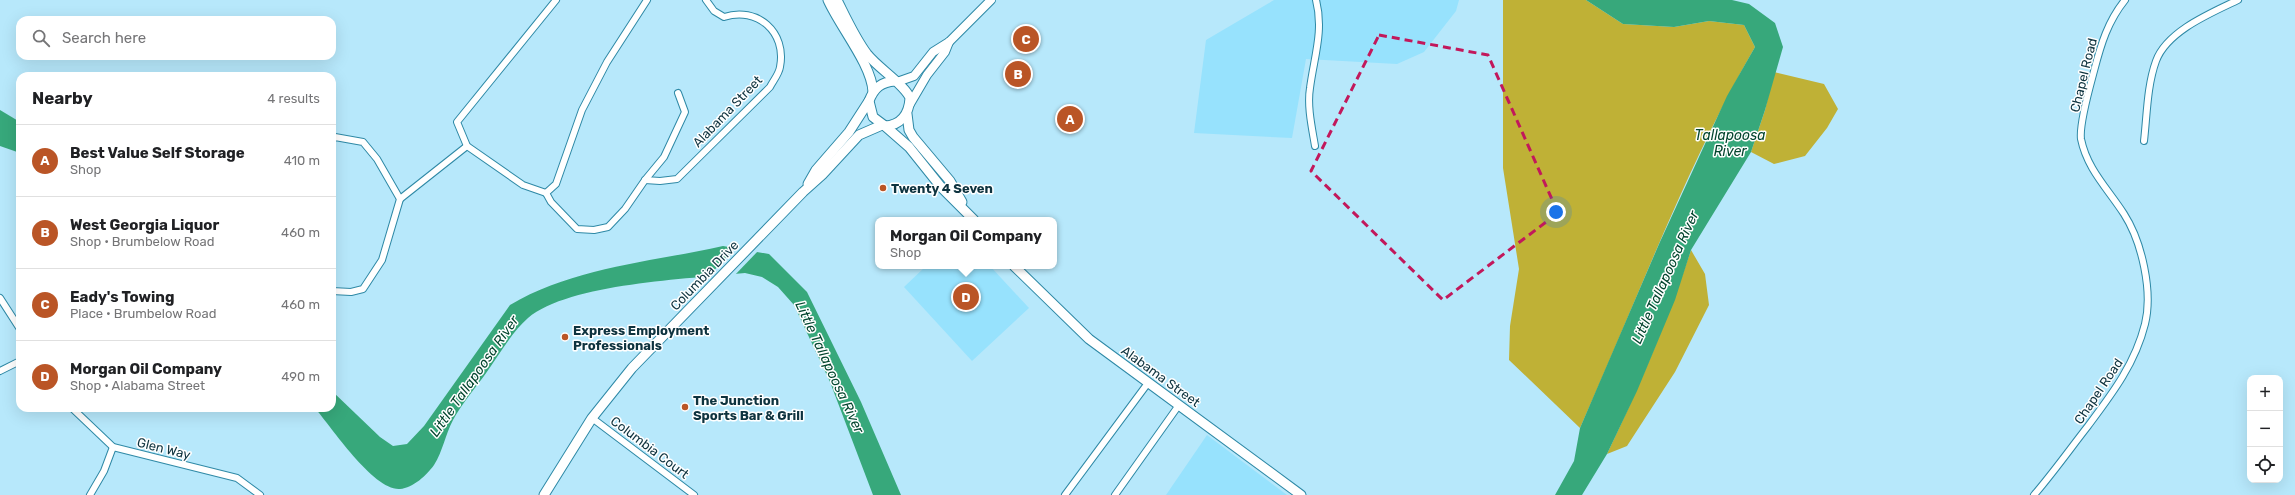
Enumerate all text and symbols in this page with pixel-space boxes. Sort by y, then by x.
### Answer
search box [16,16,336,60]
pin: C [1013,24,1039,54]
icon: search [30,27,52,49]
text: Search here [62,29,146,47]
street label: Chapel Road [2067,36,2100,114]
pin: B [1005,59,1031,89]
street label: Alabama Street [690,73,765,150]
text: Nearby [32,88,93,108]
text: 4 results [267,91,320,106]
pin: A [1057,104,1083,134]
water label: Tallapoosa River [1695,127,1765,160]
text: Best Value Self Storage [70,144,245,162]
text: A [40,153,50,168]
text: 410 m [284,153,320,168]
text: Shop [70,162,101,177]
place label: Twenty 4 Seven [891,181,993,196]
marker: Twenty 4 Seven [878,183,888,193]
your location [1546,202,1566,222]
water label: Little Tallapoosa River [1628,207,1703,346]
text: West Georgia Liquor [70,216,219,234]
popup [875,217,1057,269]
text: B [40,225,50,240]
text: 460 m [281,225,320,240]
text: Morgan Oil Company [890,227,1042,245]
text: Shop · Brumbelow Road [70,234,214,249]
street label: Columbia Drive [667,237,741,313]
text: Shop [890,245,921,260]
pin: D [953,282,979,312]
text: Eady's Towing [70,288,174,306]
text: C [40,297,50,312]
text: 460 m [281,297,320,312]
water label: Little Tallapoosa River [791,298,868,437]
text: Place · Brumbelow Road [70,306,216,321]
water label: Little Tallapoosa River [426,312,523,440]
place label: Express Employment Professionals [573,323,709,353]
marker: Express Employment Professionals [560,332,570,342]
street label: Alabama Street [1118,343,1203,410]
street label: Chapel Road [2071,356,2126,427]
text: Morgan Oil Company [70,360,222,378]
text: D [40,369,50,384]
text: 490 m [281,369,320,384]
map controls [2247,375,2283,483]
button: + [2247,375,2283,411]
text: Shop · Alabama Street [70,378,205,393]
place label: The Junction Sports Bar & Grill [693,393,804,423]
marker: The Junction Sports Bar & Grill [680,402,690,412]
button: − [2247,411,2283,447]
street label: Columbia Court [608,413,692,482]
street label: Glen Way [136,435,192,462]
button: locate [2247,447,2283,483]

